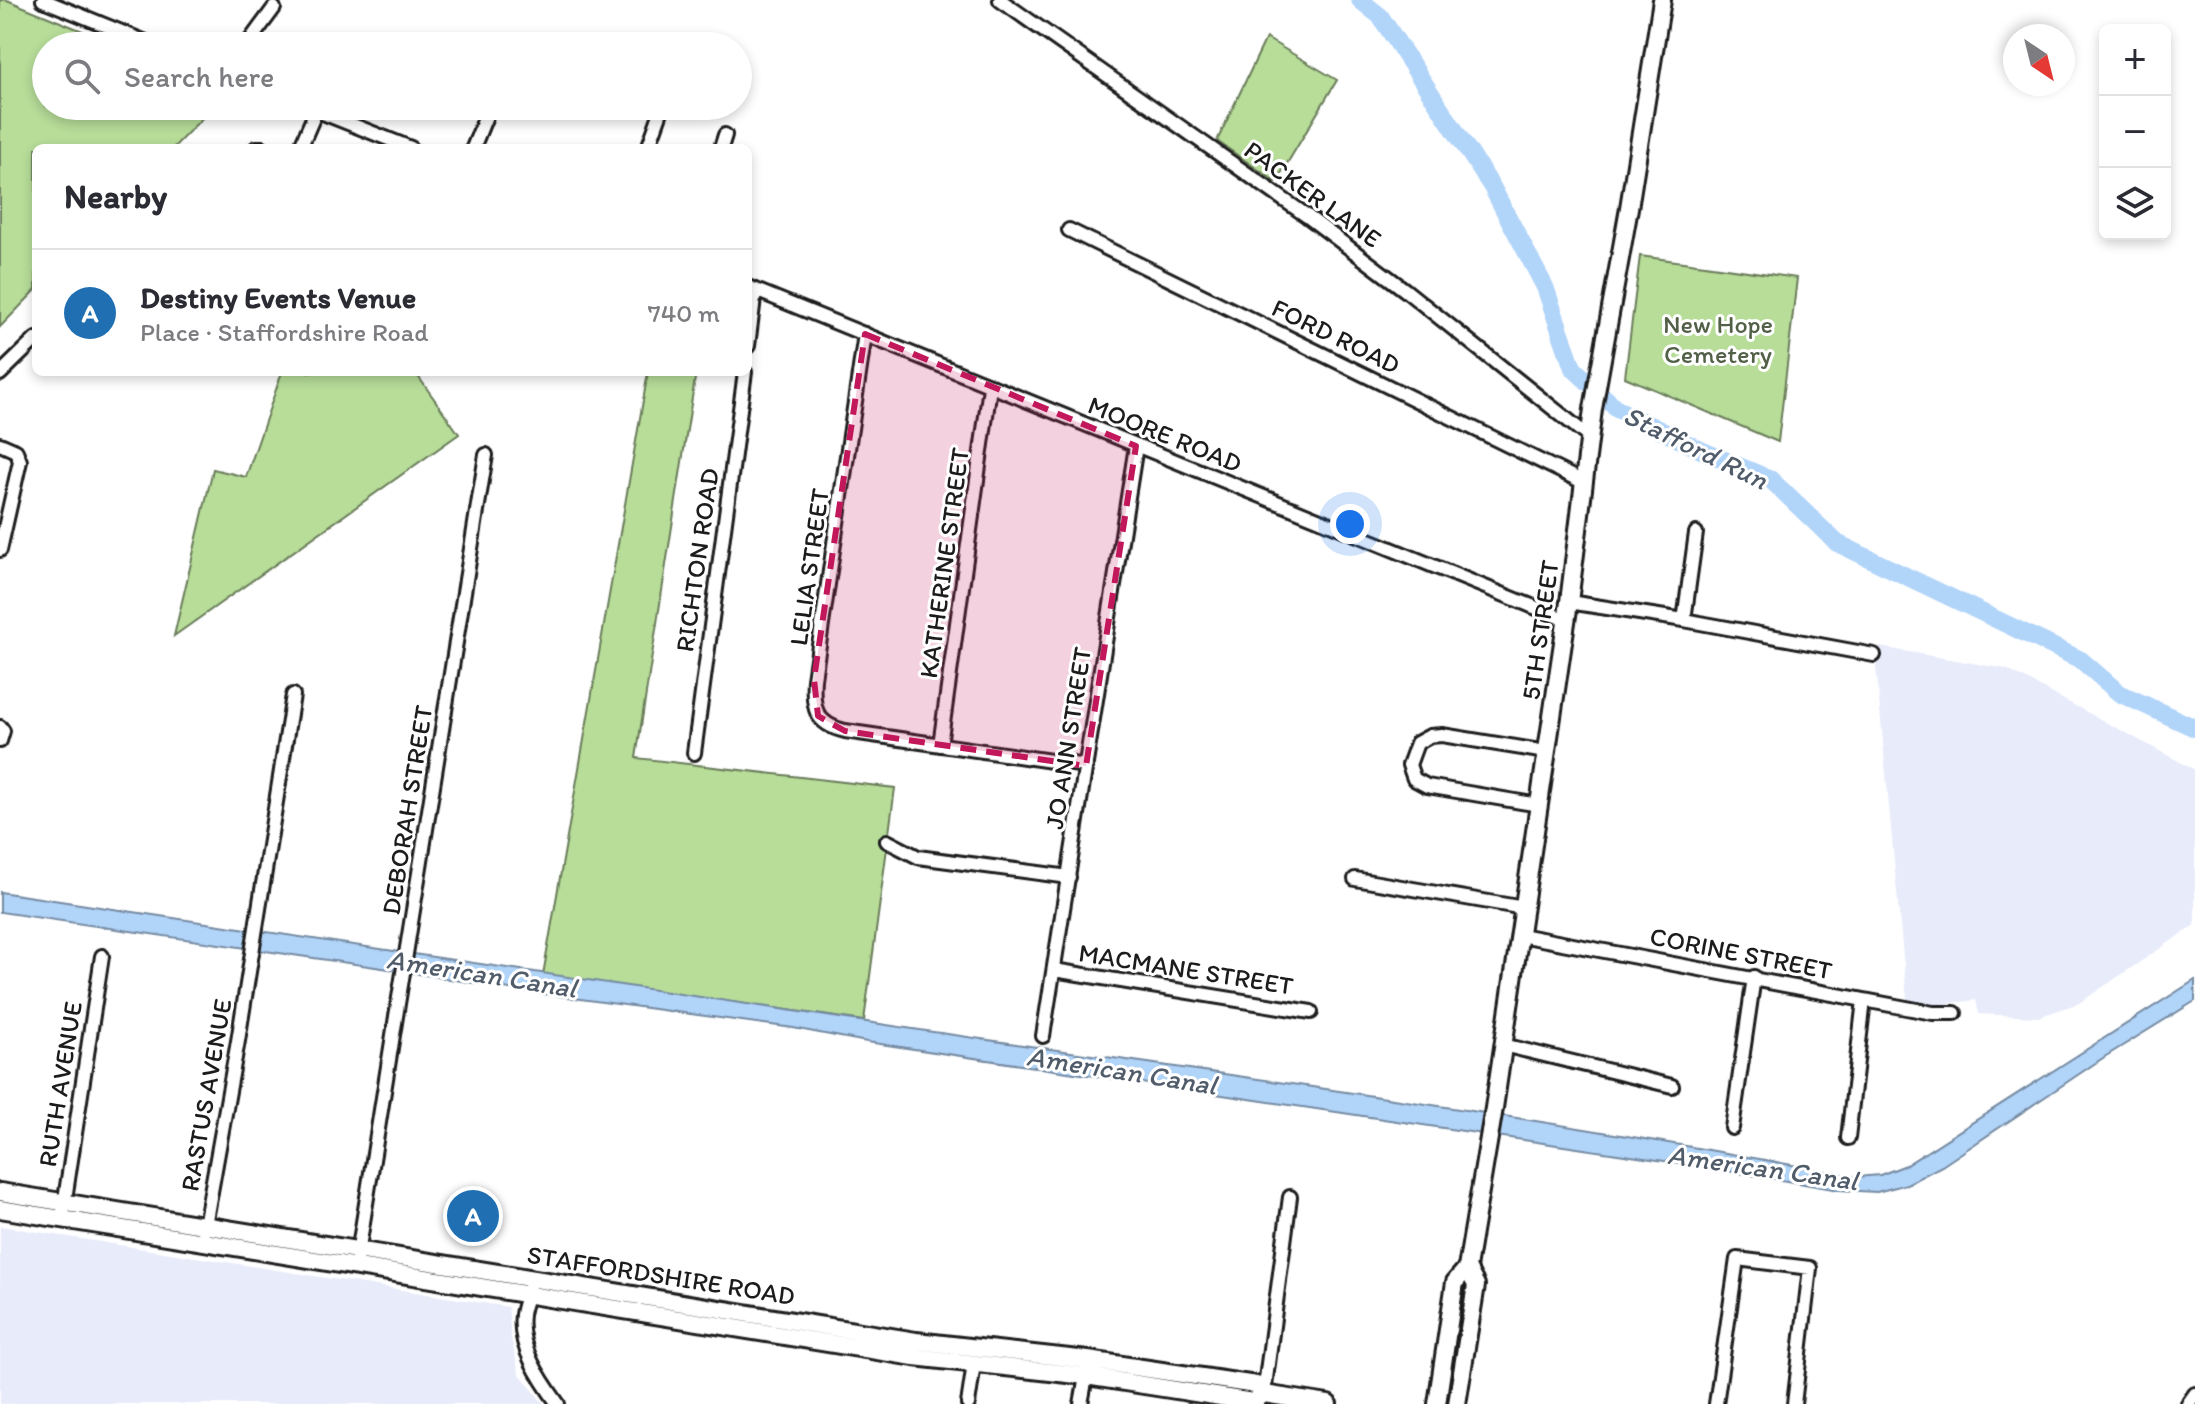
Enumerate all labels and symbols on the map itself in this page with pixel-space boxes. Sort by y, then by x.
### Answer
north arrow [2003,24,2075,96]
street label: PACKER LANE [1238,134,1388,254]
street label: FORD ROAD [1267,291,1405,381]
park label: New Hope Cemetery [1663,308,1773,370]
street label: MOORE ROAD [1083,389,1247,479]
water label: Stafford Run [1619,398,1774,497]
street label: KATHERINE STREET [912,445,976,680]
street label: RICHTON ROAD [668,466,726,654]
street label: LELIA STREET [782,486,836,648]
your location [1330,504,1370,544]
street label: 5TH STREET [1514,558,1566,702]
street label: JO ANN STREET [1038,644,1098,831]
street label: DEBORAH STREET [375,703,439,917]
street label: CORINE STREET [1647,920,1835,986]
street label: MACMANE STREET [1076,936,1296,1002]
water label: American Canal [385,941,581,1005]
street label: RASTUS AVENUE [173,996,239,1194]
street label: RUTH AVENUE [31,999,89,1169]
water label: American Canal [1025,1038,1221,1102]
water label: American Canal [1666,1137,1862,1197]
pin: A [447,1186,499,1246]
street label: STAFFORDSHIRE ROAD [525,1238,797,1312]

